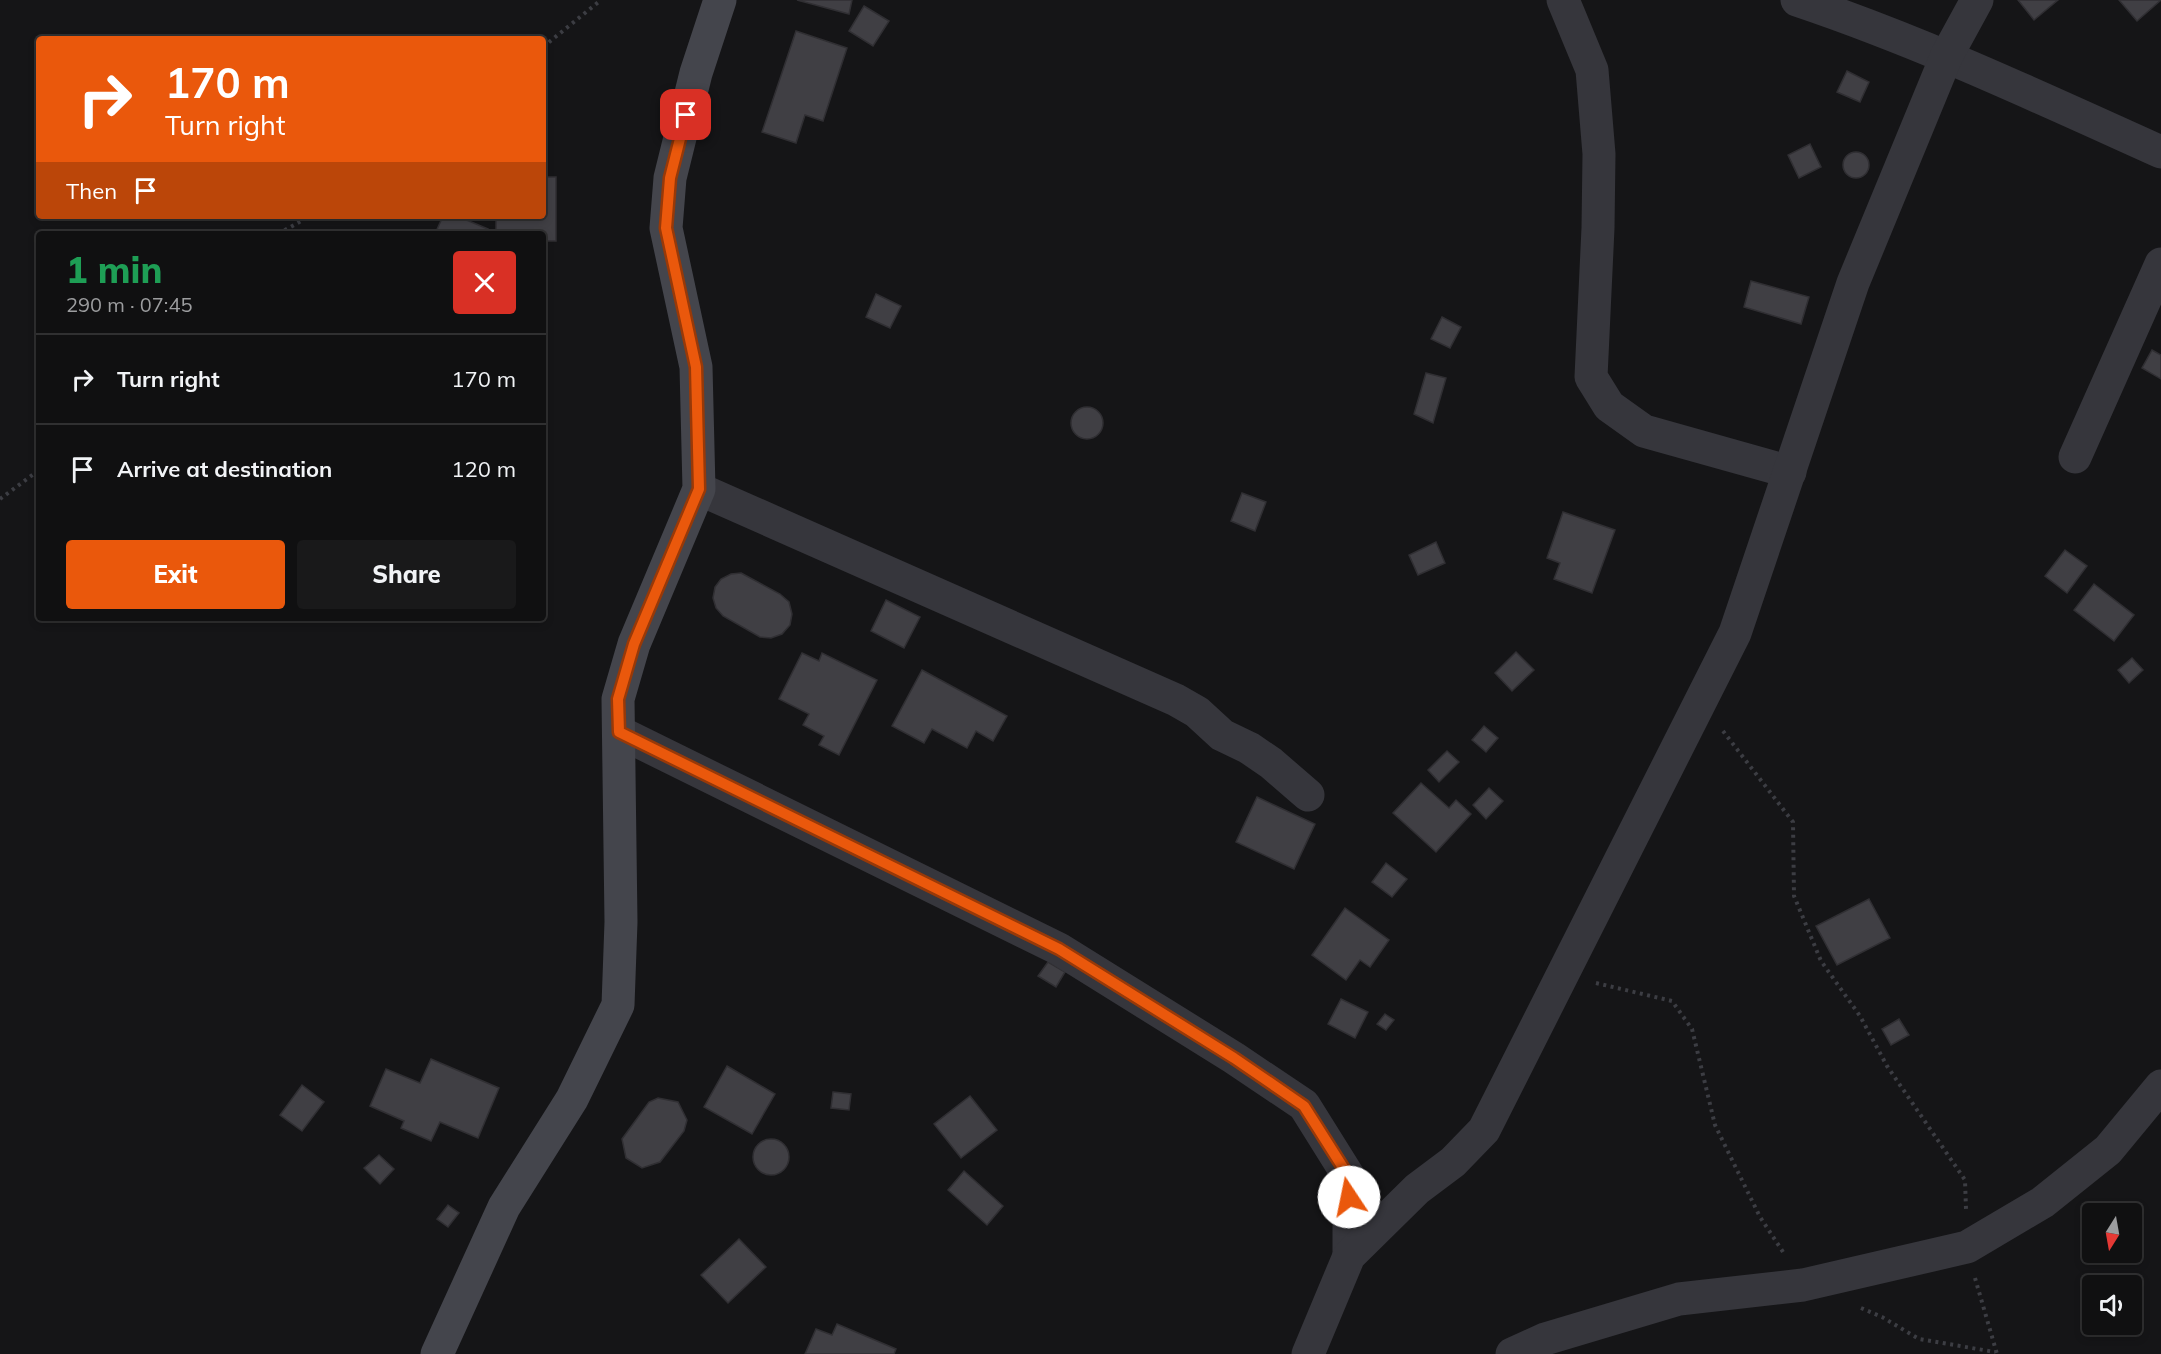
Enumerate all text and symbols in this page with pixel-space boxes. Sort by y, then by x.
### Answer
text: 170 m [165,56,290,109]
icon: right [66,60,144,138]
pin [660,89,711,140]
icon: arrive [669,98,702,131]
text: Turn right [165,108,285,142]
icon: arrive [129,174,162,207]
text: Then [66,177,117,205]
text: 1 min [66,247,162,292]
button: close [453,251,516,314]
text: 290 m · 07:45 [66,292,192,317]
icon: right [66,363,99,396]
text: Turn right [117,365,220,393]
text: 170 m [451,365,516,393]
icon: arrive [66,453,99,486]
text: Arrive at destination [117,455,332,483]
text: 120 m [451,455,516,483]
button: Exit [66,540,285,609]
button: Share [297,540,516,609]
position arrow [1317,1165,1381,1229]
north arrow [2082,1203,2142,1263]
map controls [2082,1203,2142,1335]
button: sound [2082,1275,2142,1335]

